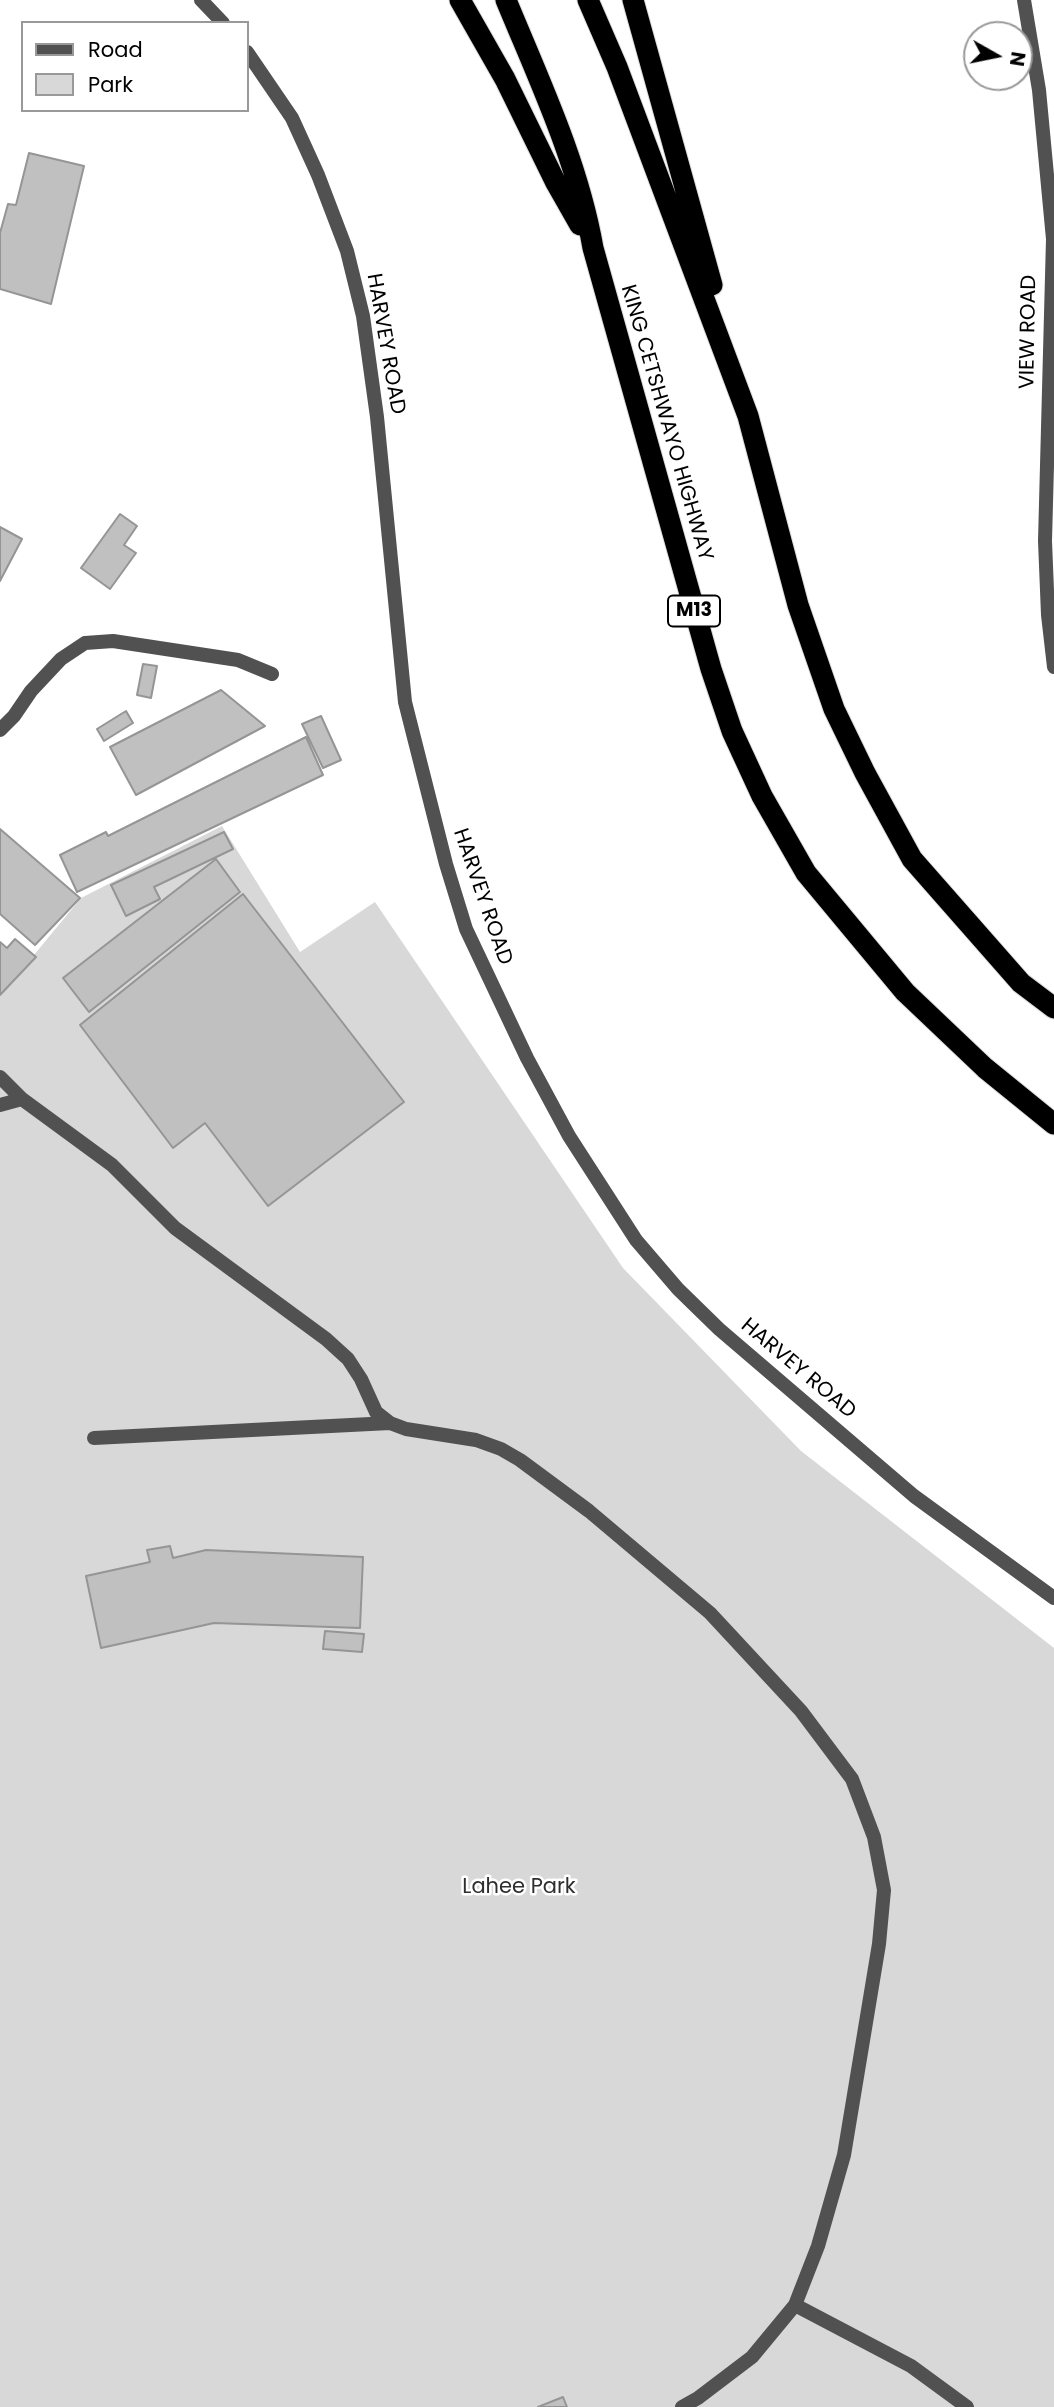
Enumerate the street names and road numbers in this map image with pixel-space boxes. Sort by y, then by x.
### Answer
street label: HARVEY ROAD [360,272,410,416]
street label: VIEW ROAD [1015,275,1043,389]
street label: KING CETSHWAYO HIGHWAY [614,282,718,564]
road number: M13 [668,596,720,626]
street label: HARVEY ROAD [447,825,517,969]
street label: HARVEY ROAD [735,1314,861,1424]

